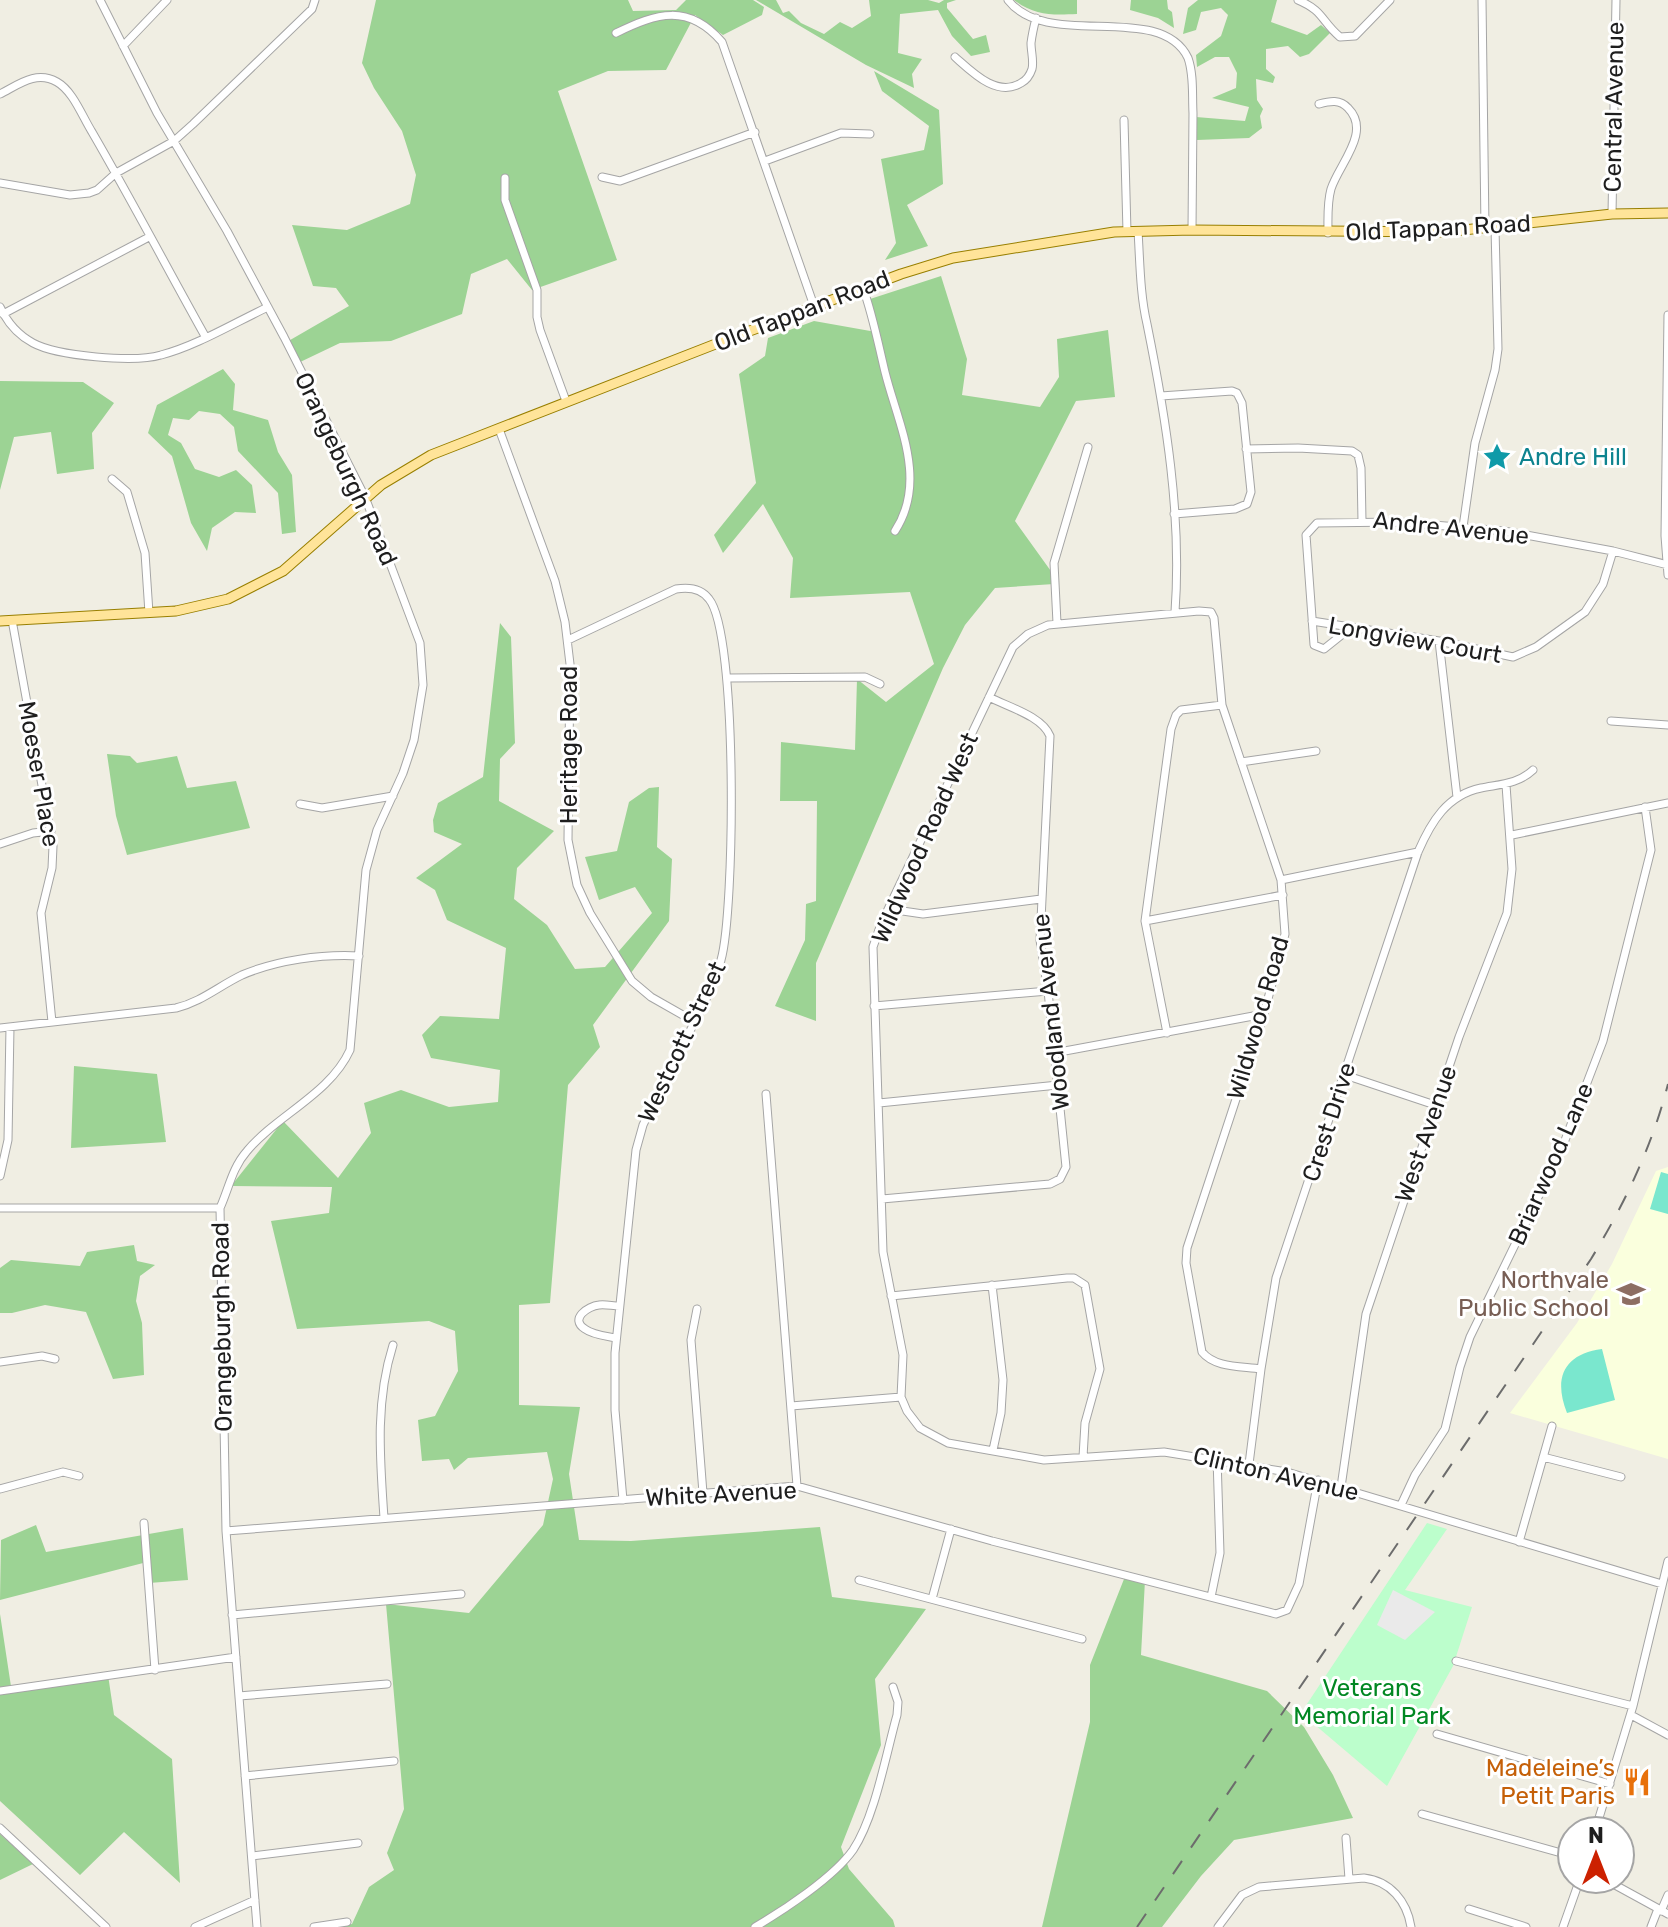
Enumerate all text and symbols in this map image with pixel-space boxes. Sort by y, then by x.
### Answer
street label: Central Avenue [1599,22,1629,192]
street label: Old Tappan Road [1345,209,1531,247]
street label: Old Tappan Road [710,265,894,357]
street label: Orangeburgh Road [289,368,403,570]
place icon: Andre Hill [1482,442,1512,472]
place label: Andre Hill [1519,443,1627,471]
street label: Andre Avenue [1372,506,1530,550]
street label: Longview Court [1326,611,1504,669]
street label: Heritage Road [555,666,583,824]
street label: Moeser Place [12,699,66,849]
street label: Wildwood Road West [866,728,984,948]
street label: Woodland Avenue [1027,912,1075,1112]
street label: Wildwood Road [1221,933,1295,1103]
street label: Westcott Street [632,957,732,1127]
street label: Crest Drive [1297,1059,1361,1185]
street label: West Avenue [1389,1062,1463,1206]
street label: Briarwood Lane [1503,1079,1599,1249]
street label: Orangeburgh Road [206,1222,238,1432]
place label: Northvale Public School [1458,1266,1609,1322]
school or university icon: Northvale Public School [1616,1279,1646,1309]
street label: Clinton Avenue [1191,1441,1361,1507]
street label: White Avenue [644,1476,798,1512]
park label: Veterans Memorial Park [1293,1674,1451,1730]
place label: Madeleine’s Petit Paris [1486,1754,1615,1810]
restaurant icon: Madeleine’s Petit Paris [1622,1767,1652,1797]
north arrow [1556,1815,1636,1895]
text: N [1588,1822,1604,1849]

